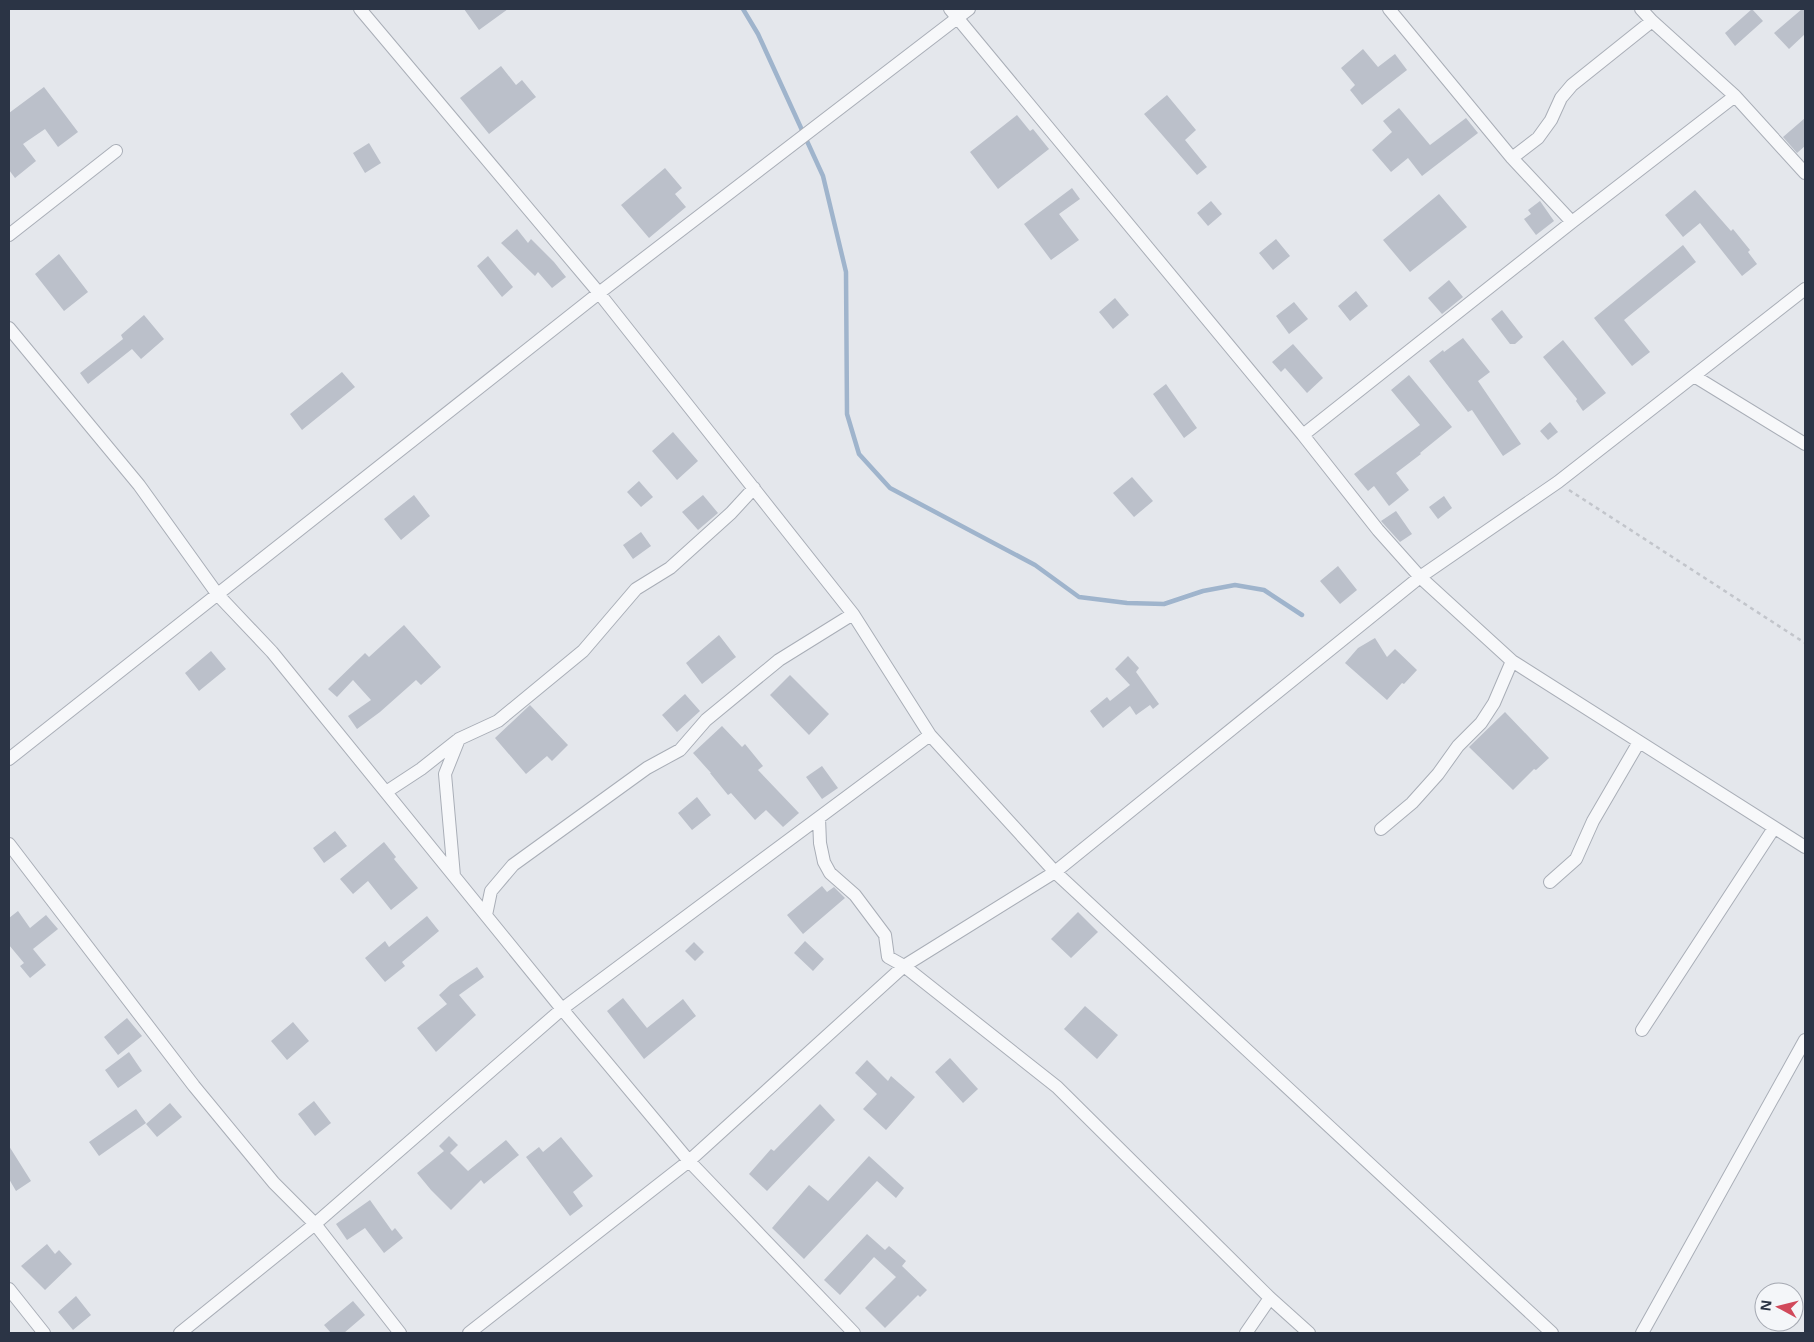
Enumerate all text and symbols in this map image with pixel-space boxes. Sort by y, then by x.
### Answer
north arrow [1754,1282,1804,1332]
text: N [1755,1299,1776,1312]

